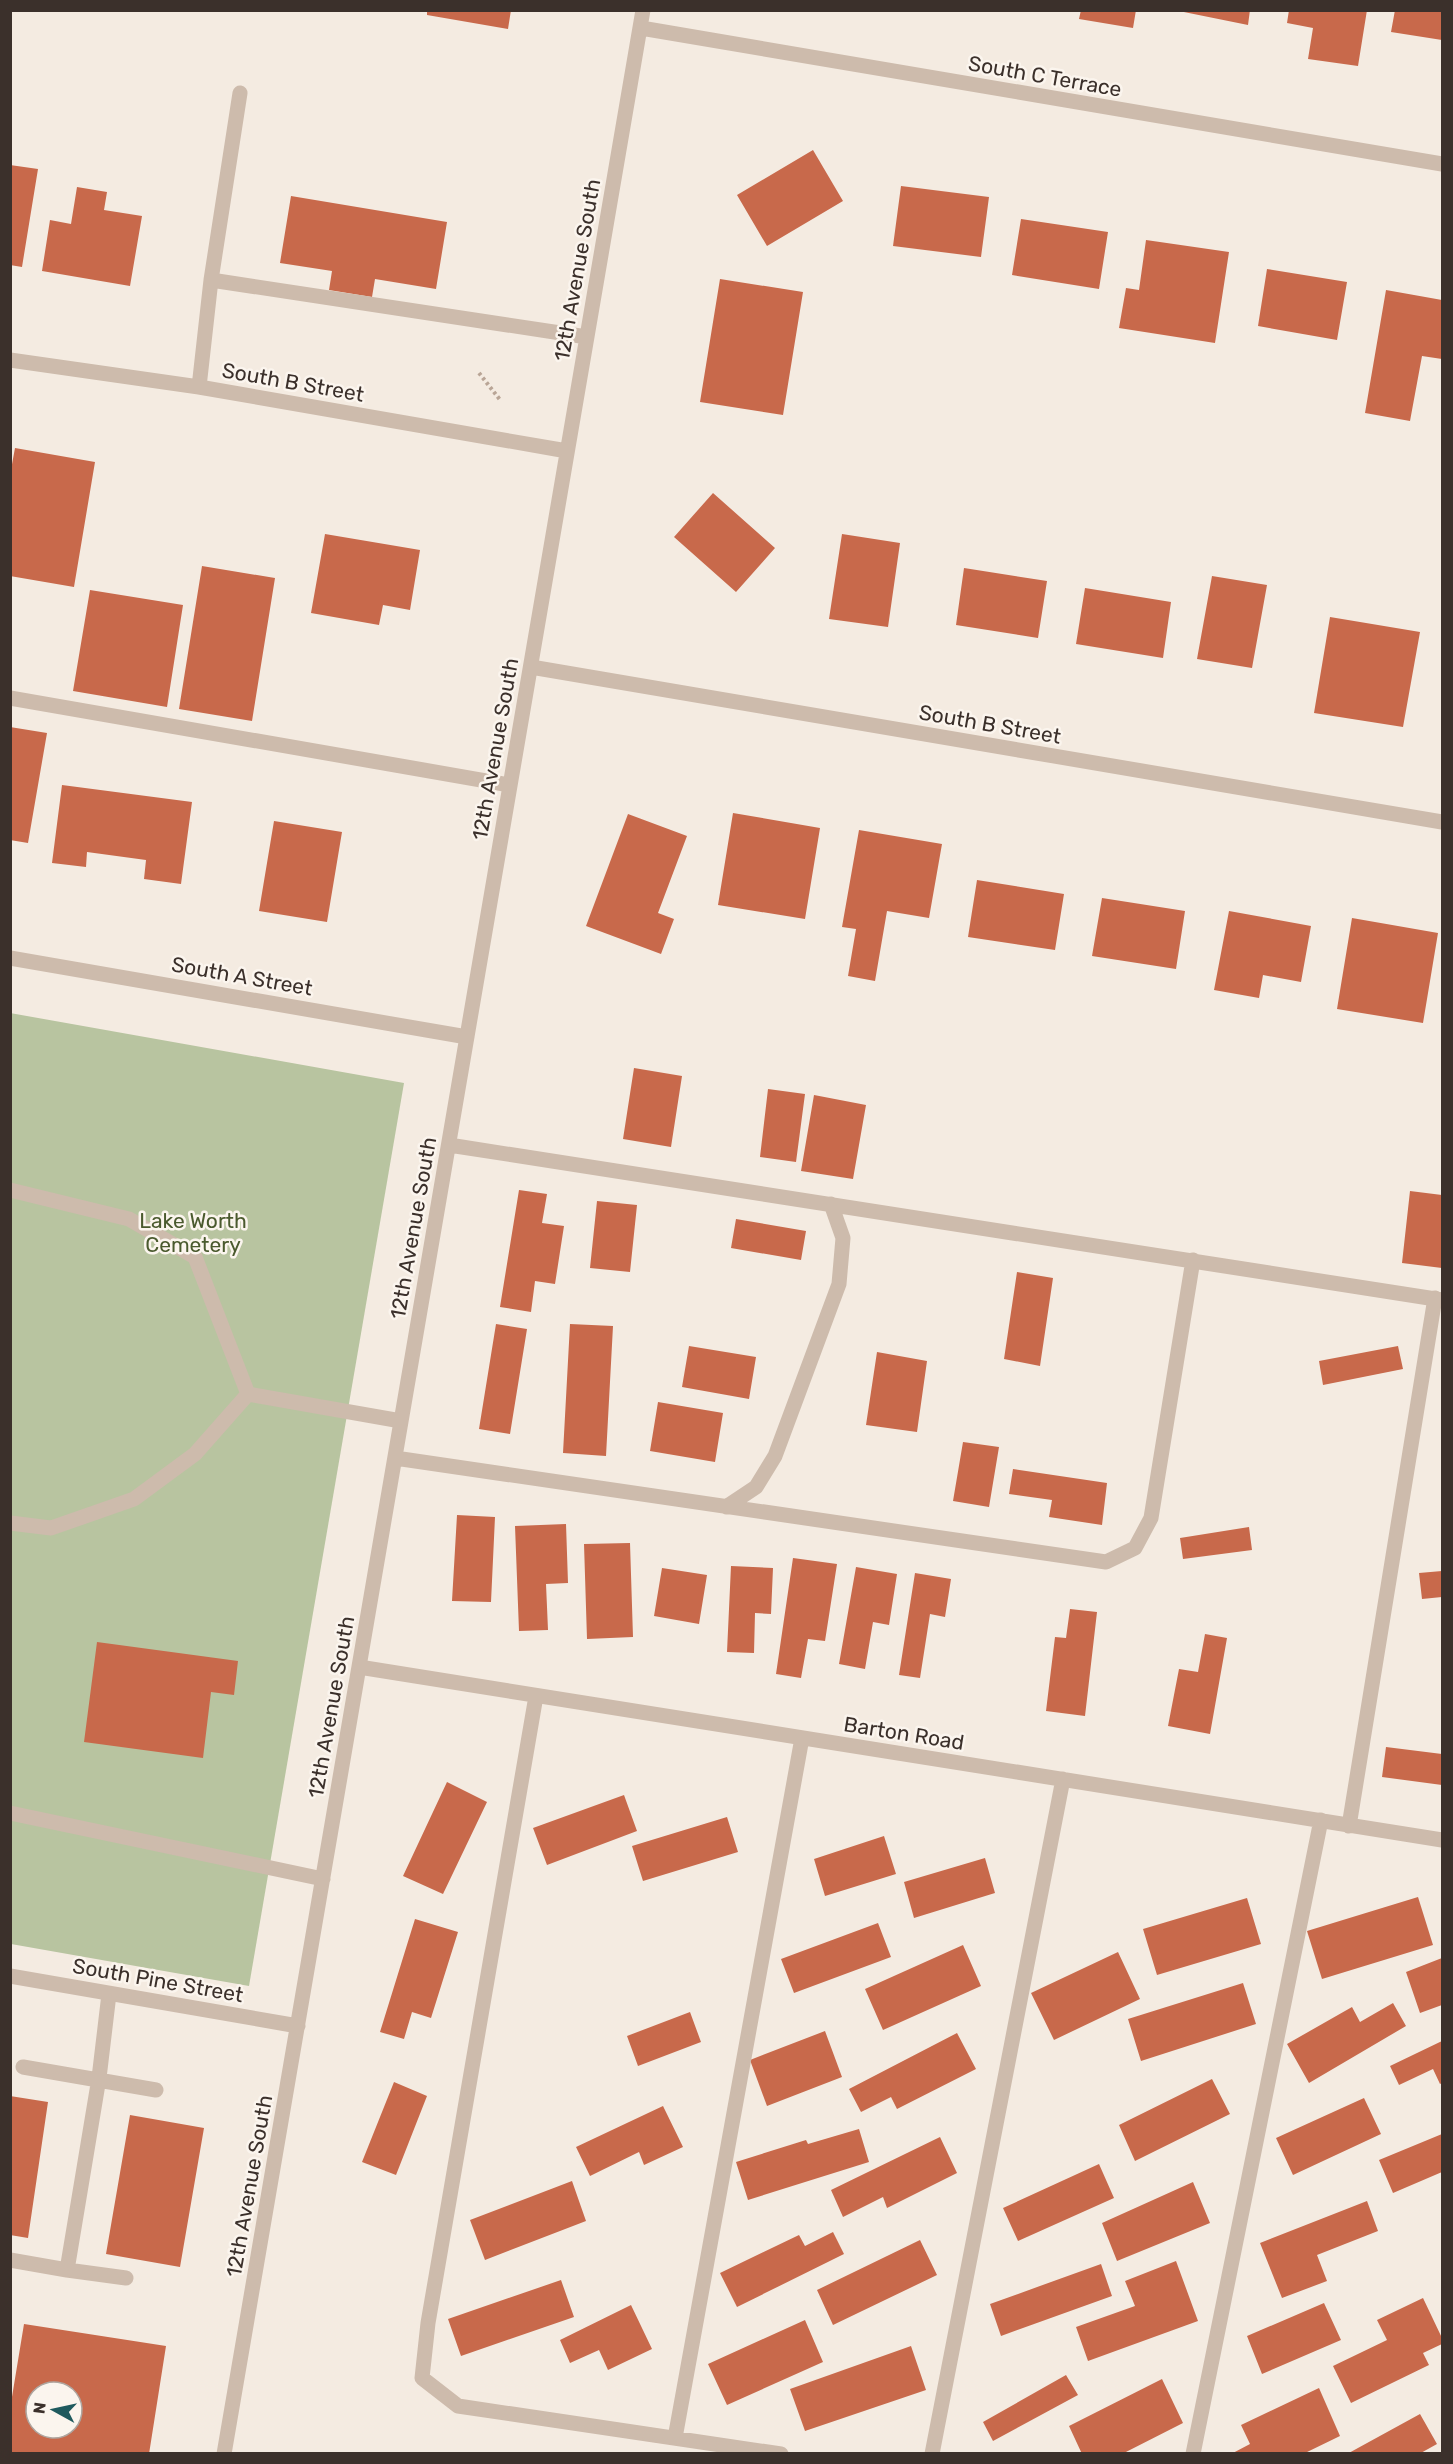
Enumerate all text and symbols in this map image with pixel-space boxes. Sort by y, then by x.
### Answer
street label: South C Terrace [966,50,1124,102]
street label: 12th Avenue South [549,177,605,363]
street label: South B Street [220,357,366,407]
street label: 12th Avenue South [467,656,523,842]
street label: South B Street [917,699,1063,749]
street label: South A Street [170,951,314,1001]
street label: 12th Avenue South [385,1135,441,1321]
park label: Lake Worth Cemetery [139,1208,247,1257]
street label: 12th Avenue South [303,1614,359,1800]
street label: Barton Road [842,1711,966,1755]
street label: South Pine Street [71,1953,245,2007]
street label: 12th Avenue South [221,2093,277,2279]
north arrow [24,2380,84,2440]
text: N [29,2401,50,2415]

